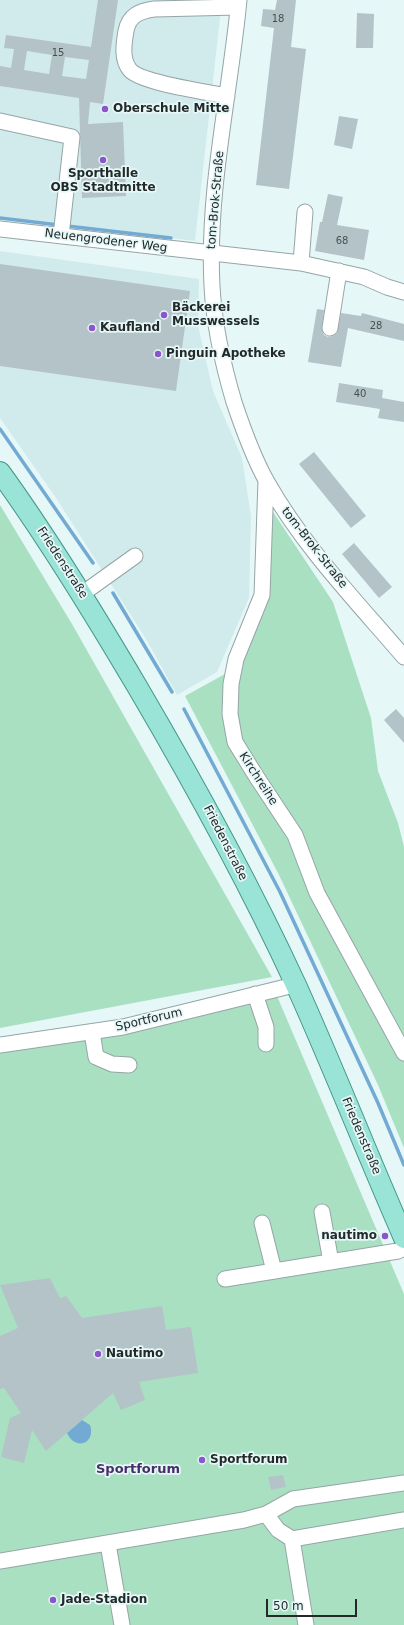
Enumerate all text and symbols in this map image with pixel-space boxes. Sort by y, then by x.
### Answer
house number: 18 [272,13,284,25]
house number: 15 [52,47,64,59]
place label: Oberschule Mitte [113,102,229,116]
marker: Oberschule Mitte [100,104,110,114]
street label: tom-Brok-Straße [205,150,227,250]
marker: Sporthalle OBS Stadtmitte [98,155,108,165]
place label: Sporthalle OBS Stadtmitte [50,167,156,195]
street label: Neuengrodener Weg [44,226,168,256]
house number: 68 [336,235,348,247]
place label: Bäckerei Musswessels [172,301,260,329]
marker: Bäckerei Musswessels [159,310,169,320]
house number: 28 [370,320,382,332]
place label: Kaufland [100,321,160,335]
marker: Kaufland [87,323,97,333]
place label: Pinguin Apotheke [166,347,286,361]
marker: Pinguin Apotheke [153,349,163,359]
house number: 40 [354,388,366,400]
street label: tom-Brok-Straße [278,505,350,591]
street label: Friedenstraße [34,524,90,602]
street label: Kirchreihe [235,750,281,808]
street label: Friedenstraße [200,803,250,883]
street label: Sportforum [114,1005,184,1035]
street label: Friedenstraße [338,1095,384,1177]
place label: nautimo [321,1229,377,1243]
marker: nautimo [380,1231,390,1241]
place label: Nautimo [106,1347,163,1361]
marker: Nautimo [93,1349,103,1359]
place label: Sportforum [210,1453,288,1467]
marker: Sportforum [197,1455,207,1465]
district label: Sportforum [96,1462,180,1478]
scale bar [268,1591,359,1617]
place label: Jade-Stadion [61,1593,147,1607]
marker: Jade-Stadion [48,1595,58,1605]
text: 50 m [273,1599,304,1613]

